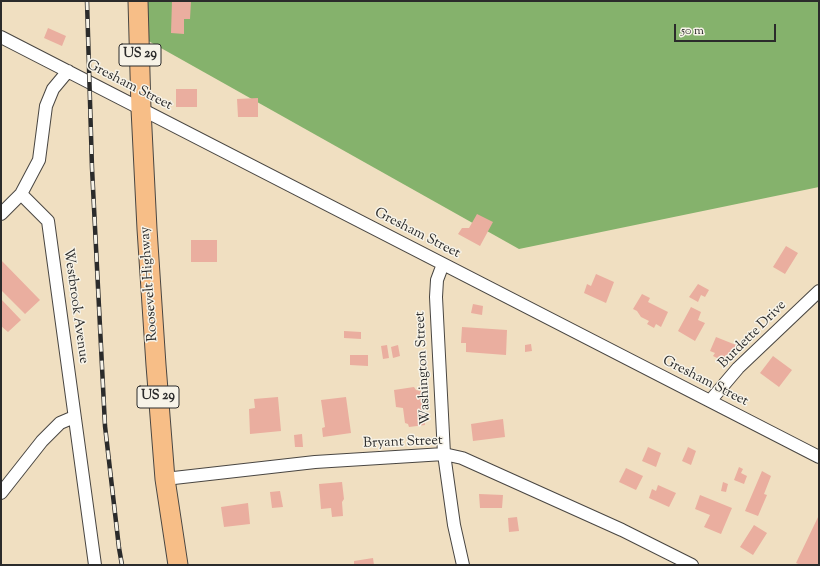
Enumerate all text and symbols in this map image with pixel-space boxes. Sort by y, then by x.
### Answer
scale bar [676,16,778,42]
text: 50 m [681,22,704,40]
road number: US 29 [119,44,161,66]
street label: Gresham Street [83,57,175,115]
street label: Gresham Street [371,205,463,263]
street label: Roosevelt Highway [138,226,162,342]
street label: Westbrook Avenue [59,247,91,365]
street label: Burdette Drive [716,298,790,372]
street label: Washington Street [413,311,435,425]
street label: Gresham Street [659,353,751,411]
road number: US 29 [137,386,179,408]
street label: Bryant Street [363,433,443,453]

